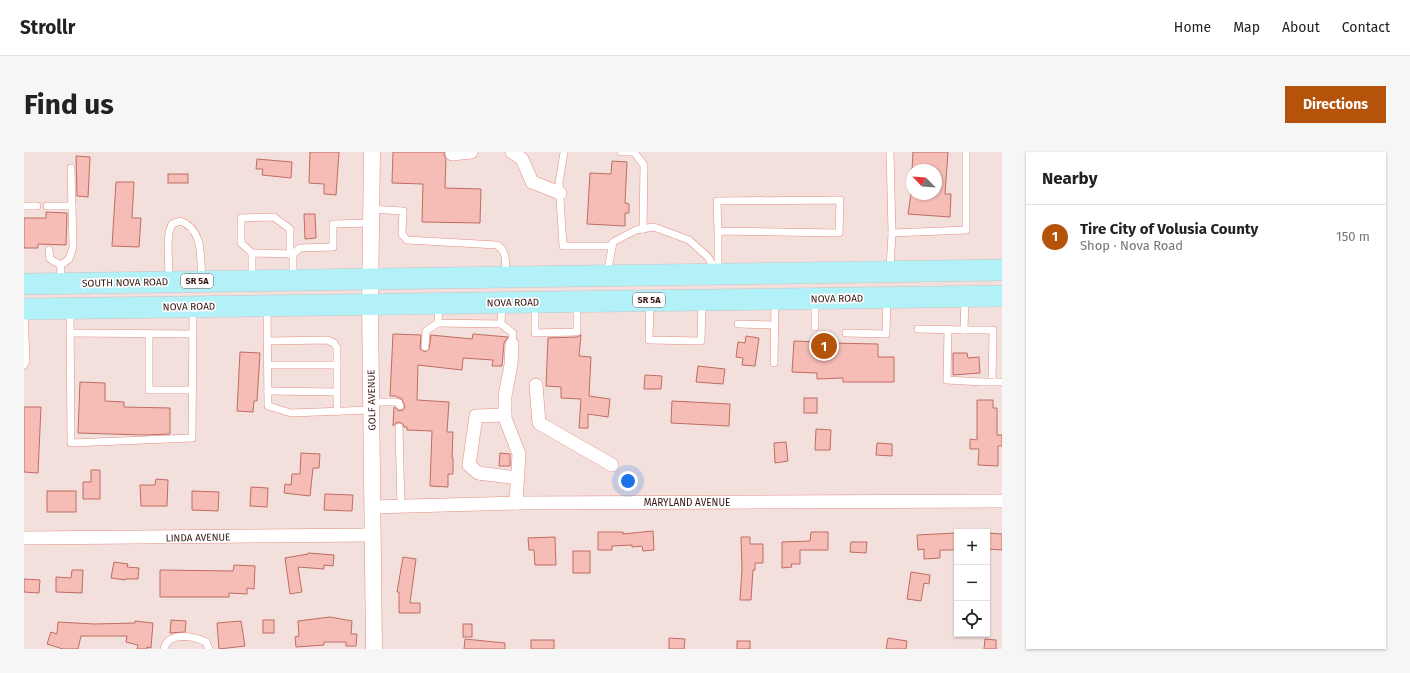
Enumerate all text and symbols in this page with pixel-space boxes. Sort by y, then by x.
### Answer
text: Strollr [20,16,75,39]
text: Home [1174,19,1211,36]
text: Map [1233,19,1260,36]
text: About [1282,19,1320,36]
text: Contact [1342,19,1390,36]
button: Directions [1285,86,1386,123]
text: Find us [24,88,114,121]
north arrow [906,164,942,200]
text: Nearby [1042,168,1097,189]
text: Tire City of Volusia County [1080,220,1258,238]
text: 1 [1052,229,1058,244]
text: 150 m [1336,229,1370,244]
text: Shop · Nova Road [1080,238,1183,253]
road number: SR 5A [181,274,213,288]
street label: SOUTH NOVA ROAD [82,276,168,290]
road number: SR 5A [633,293,665,307]
street label: NOVA ROAD [811,293,863,305]
street label: NOVA ROAD [487,297,539,309]
street label: NOVA ROAD [163,301,215,313]
pin: 1 [811,331,837,361]
street label: GOLF AVENUE [365,369,379,431]
your location [618,471,638,491]
street label: MARYLAND AVENUE [644,497,730,509]
map controls [954,529,990,637]
button: + [954,529,990,565]
street label: LINDA AVENUE [166,531,231,545]
button: − [954,565,990,601]
button: locate [954,601,990,637]

